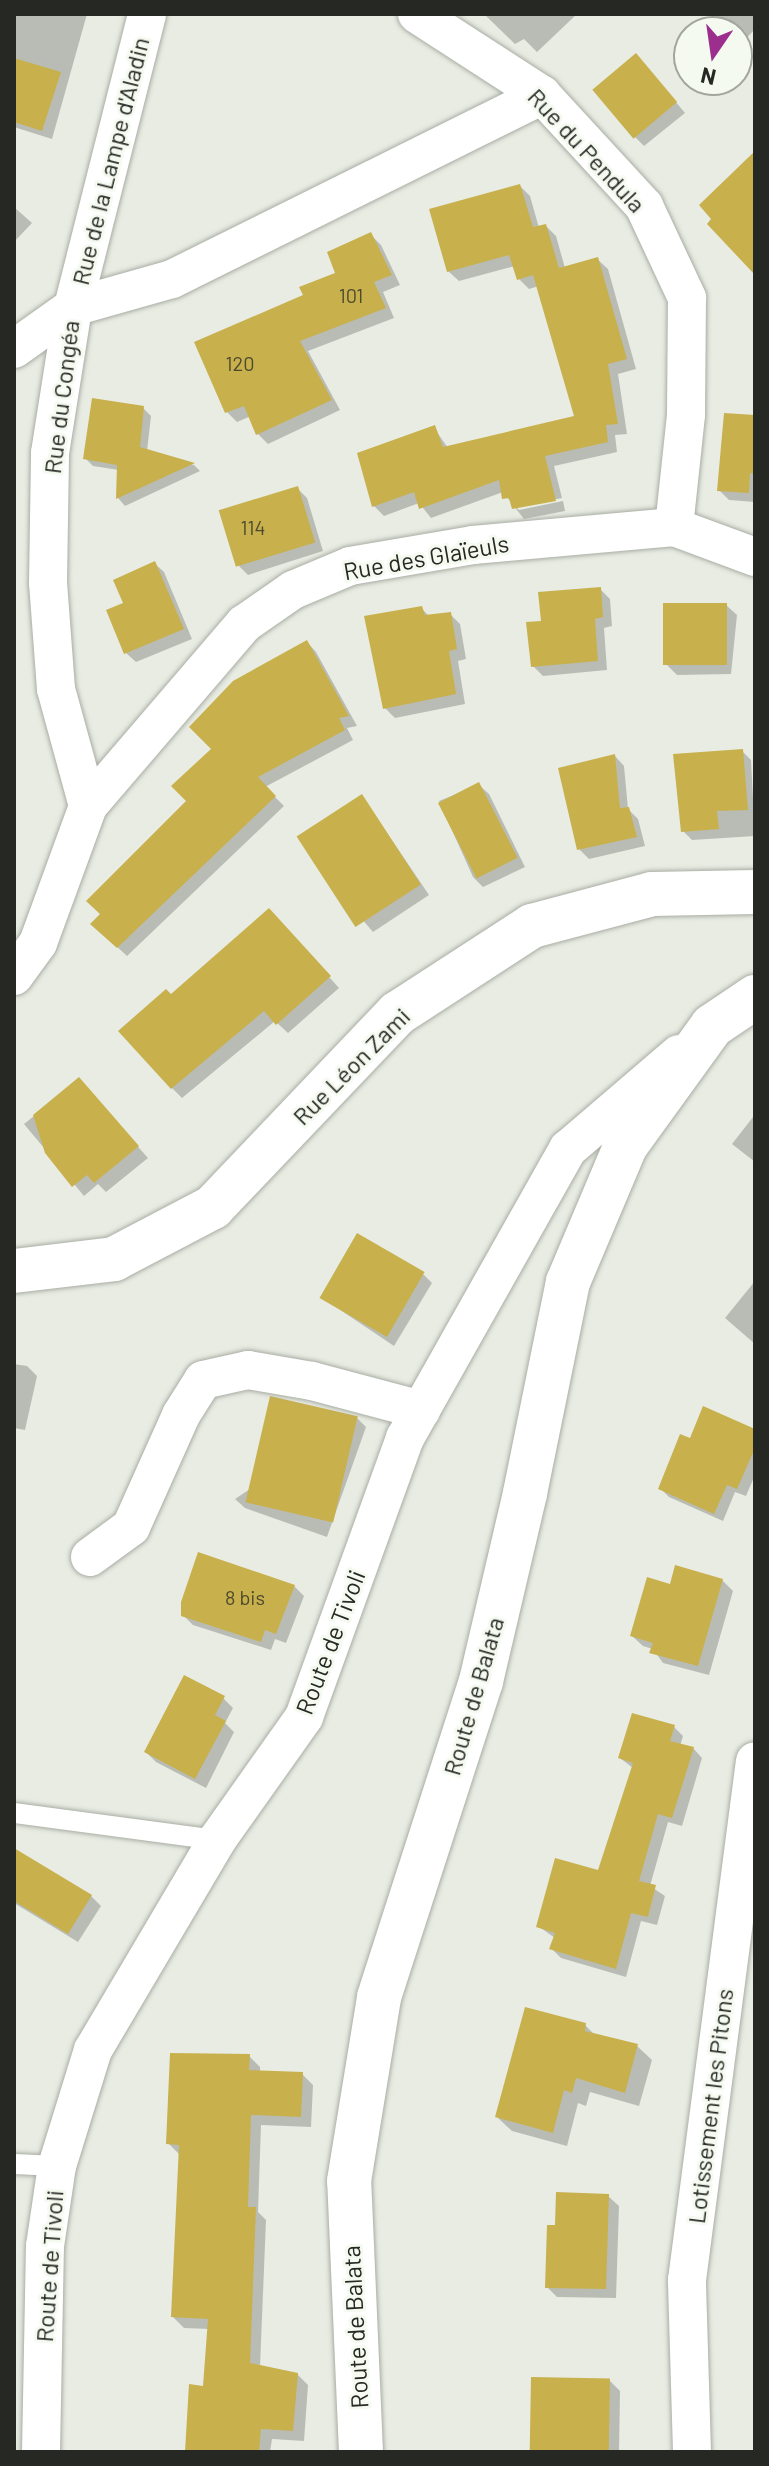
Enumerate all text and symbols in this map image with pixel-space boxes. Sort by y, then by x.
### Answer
north arrow [673,16,753,96]
street label: Rue de la Lampe d'Aladin [65,34,155,288]
text: N [698,63,718,92]
street label: Rue du Pendula [522,82,652,218]
house number: 101 [339,283,363,307]
street label: Rue du Congéa [37,319,85,475]
house number: 120 [225,351,255,375]
house number: 114 [240,515,266,539]
street label: Rue des Glaïeuls [341,528,511,586]
street label: Rue Léon Zami [286,1001,416,1131]
street label: Route de Tivoli [289,1566,371,1718]
house number: 8 bis [225,1585,265,1609]
street label: Route de Balata [437,1614,509,1778]
street label: Lotissement les Pitons [681,1987,739,2225]
street label: Route de Tivoli [29,2189,69,2343]
street label: Route de Balata [336,2245,374,2409]

